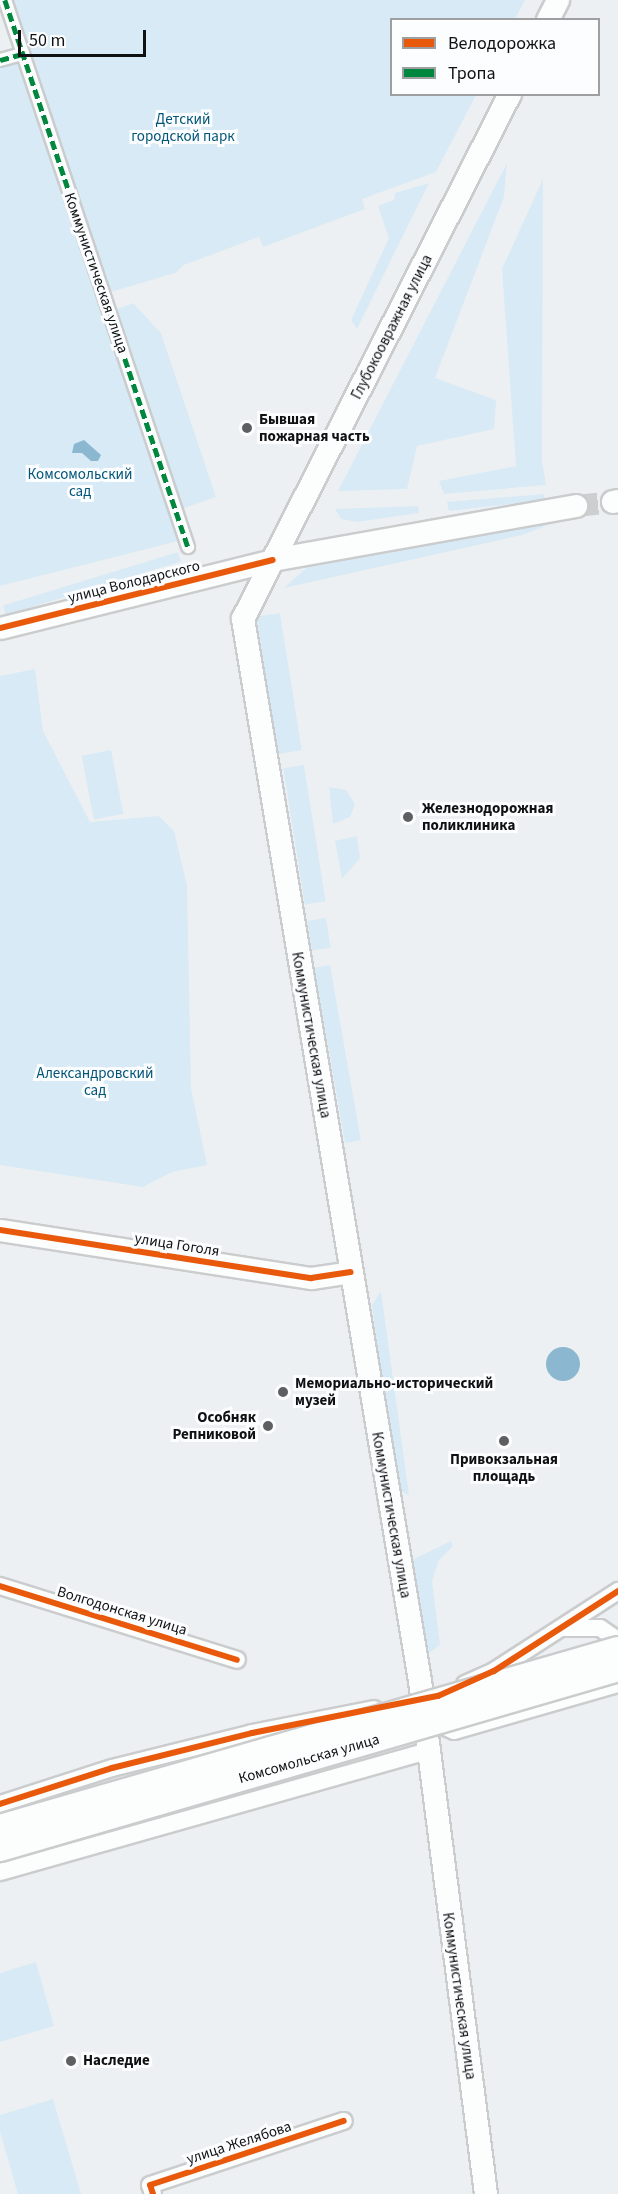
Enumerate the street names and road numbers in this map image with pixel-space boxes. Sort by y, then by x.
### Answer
street label: Коммунистическая улица [60,190,132,356]
street label: Глубокоовражная улица [348,252,436,402]
street label: улица Володарского [66,557,202,607]
street label: Коммунистическая улица [288,950,334,1120]
street label: улица Гоголя [133,1229,221,1261]
street label: Коммунистическая улица [368,1430,414,1600]
street label: Волгодонская улица [55,1583,189,1639]
street label: Комсомольская улица [237,1730,381,1788]
street label: Коммунистическая улица [438,1911,480,2081]
street label: улица Желябова [184,2118,294,2168]

